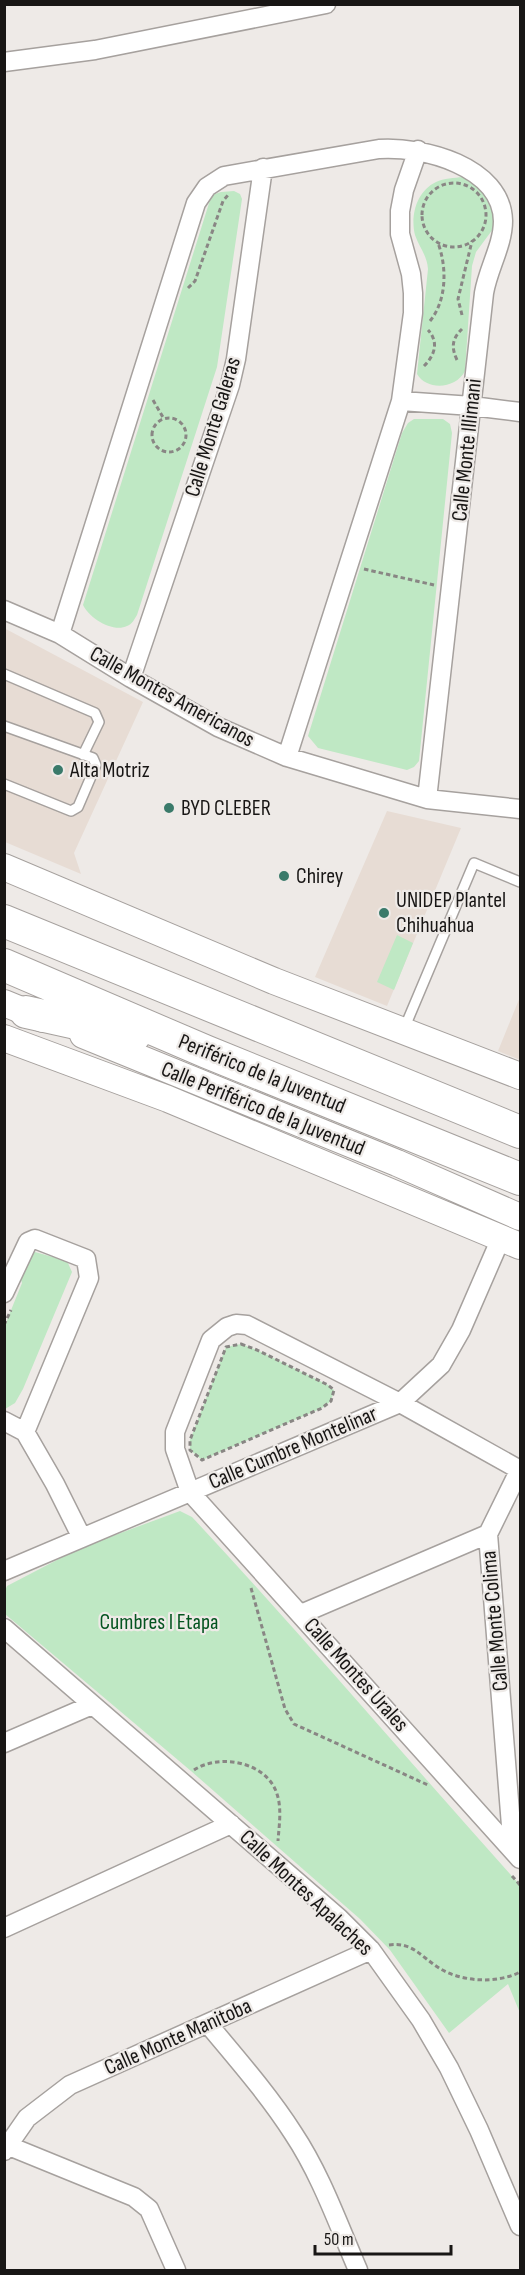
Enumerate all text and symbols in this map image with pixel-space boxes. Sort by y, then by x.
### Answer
street label: Calle Monte Galeras [179,354,247,500]
street label: Calle Monte Illimani [446,377,488,523]
street label: Calle Montes Americanos [85,640,259,754]
place label: Alta Motriz [69,757,150,784]
marker: Alta Motriz [51,763,65,777]
place label: BYD CLEBER [181,795,271,822]
marker: BYD CLEBER [162,801,176,815]
place label: Chirey [296,863,344,890]
marker: Chirey [277,869,291,883]
place label: UNIDEP Plantel Chihuahua [396,887,506,939]
marker: UNIDEP Plantel Chihuahua [377,906,391,920]
street label: Periférico de la Juventud [174,1028,350,1120]
street label: Calle Periférico de la Juventud [157,1056,369,1162]
street label: Calle Cumbre Montelinar [205,1400,381,1496]
street label: Calle Monte Colima [475,1550,515,1692]
park label: Cumbres I Etapa [100,1609,218,1636]
street label: Calle Montes Urales [298,1612,414,1738]
street label: Calle Montes Apalaches [234,1824,378,1962]
street label: Calle Monte Manitoba [100,1992,256,2082]
scale bar [315,2218,452,2256]
text: 50 m [324,2229,354,2250]

